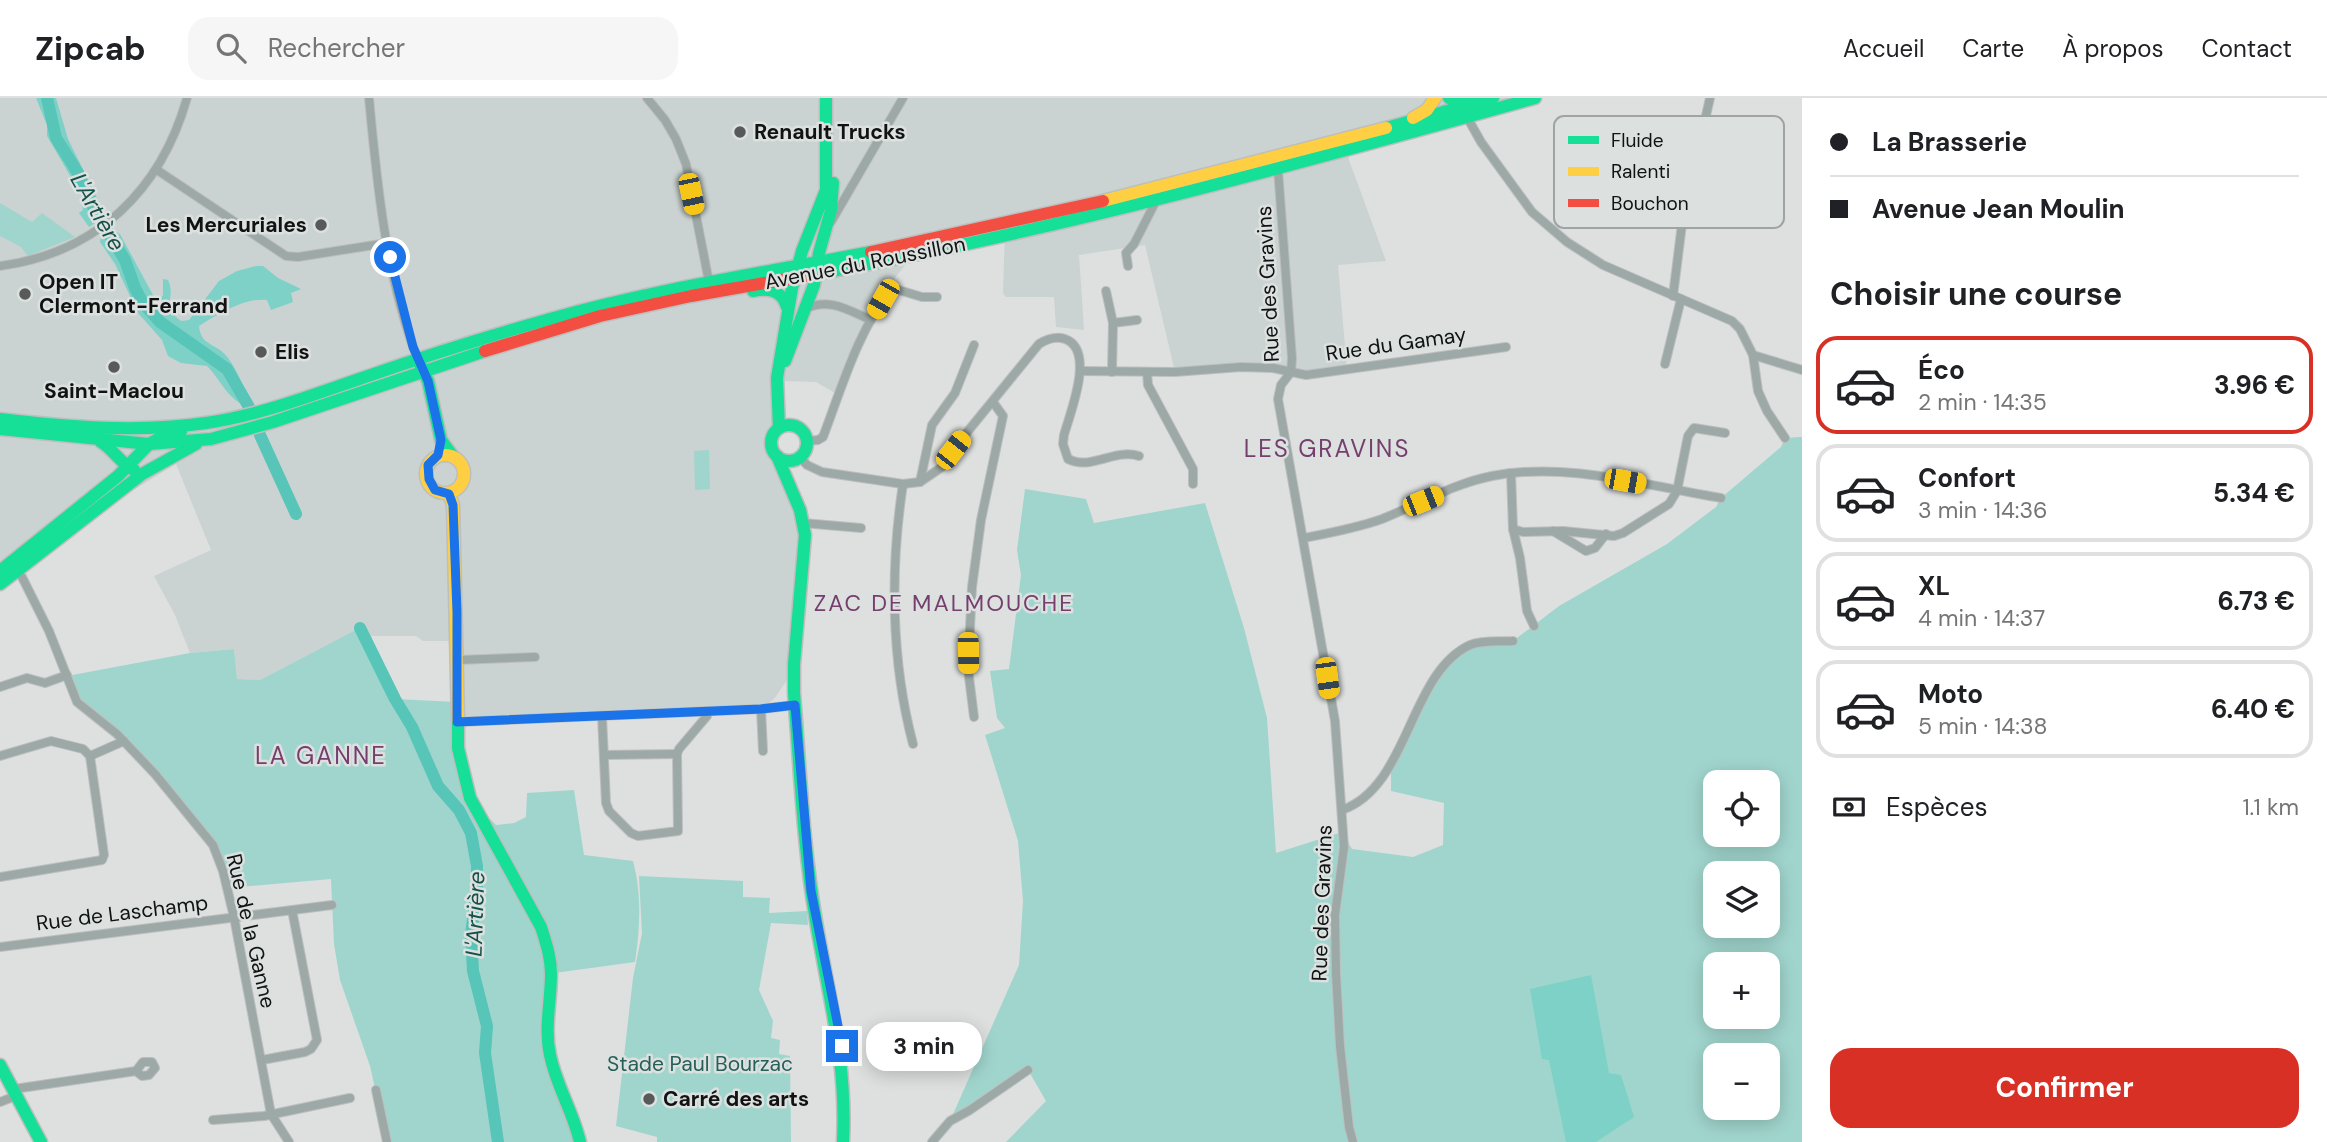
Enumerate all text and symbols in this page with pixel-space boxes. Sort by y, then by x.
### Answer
search box [188,17,678,80]
text: Zipcab [35,27,146,70]
icon: search [212,29,250,67]
text: Rechercher [268,31,405,65]
text: Accueil [1843,33,1924,64]
text: Carte [1962,33,2024,64]
text: À propos [2062,33,2164,64]
text: Contact [2202,33,2292,64]
legend [1554,116,1784,228]
place label: Renault Trucks [754,118,906,146]
marker: Renault Trucks [732,124,748,140]
text: La Brasserie [1872,125,2027,159]
text: Fluide [1611,128,1664,153]
text: Ralenti [1611,159,1670,184]
water label: L'Artière [64,168,132,256]
car [677,171,706,217]
text: Bouchon [1611,191,1689,216]
text: Avenue Jean Moulin [1872,192,2125,226]
street label: Rue des Gravins [1250,205,1286,363]
place label: Les Mercuriales [146,211,307,239]
marker: Les Mercuriales [313,217,329,233]
street label: Avenue du Roussillon [762,230,968,296]
route start [374,241,406,273]
place label: Open IT Clermont-Ferrand [39,268,228,320]
text: Choisir une course [1830,273,2122,315]
car [864,276,903,322]
marker: Open IT Clermont-Ferrand [17,286,33,302]
street label: Rue du Gamay [1324,320,1468,368]
place label: Elis [275,338,310,366]
marker: Elis [253,344,269,360]
text: Éco [1918,353,1965,387]
icon: car [1834,354,1897,417]
marker: Saint-Maclou [106,359,122,375]
text: 3.96 € [2214,368,2295,402]
place label: Saint-Maclou [44,377,184,405]
text: 2 min · 14:35 [1918,387,2047,417]
car [932,427,975,473]
district label: LES GRAVINS [1244,433,1410,464]
text: Confort [1918,461,2016,495]
icon: car [1834,462,1897,525]
car [1603,467,1648,495]
text: 5.34 € [2213,476,2295,510]
car [1400,483,1447,519]
text: 3 min · 14:36 [1918,495,2048,525]
text: XL [1918,569,1950,603]
icon: car [1834,570,1897,633]
text: 6.73 € [2218,584,2295,618]
district label: ZAC DE MALMOUCHE [814,588,1074,618]
text: 4 min · 14:37 [1918,603,2045,633]
car [958,632,979,674]
car [1314,656,1341,700]
text: Moto [1918,677,1983,711]
icon: car [1834,678,1897,741]
text: 6.40 € [2211,692,2295,726]
text: 5 min · 14:38 [1918,711,2048,741]
district label: LA GANNE [255,740,387,771]
map controls [1703,770,1780,1120]
button: locate [1703,770,1780,847]
icon: cash [1830,788,1868,826]
text: Espèces [1886,790,1987,824]
text: 1.1 km [2242,792,2299,822]
street label: Rue des Gravins [1305,824,1339,982]
street label: Rue de la Ganne [220,851,282,1011]
button: layers [1703,861,1780,938]
water label: L'Artière [459,871,491,957]
street label: Rue de Laschamp [34,889,210,937]
button: + [1703,952,1780,1029]
callout: 3 min [866,1021,982,1070]
route end [826,1030,858,1062]
text: 3 min [893,1031,955,1061]
button: − [1703,1043,1780,1120]
button: Confirmer [1830,1048,2299,1128]
park label: Stade Paul Bourzac [607,1050,793,1078]
place label: Carré des arts [663,1085,809,1113]
marker: Carré des arts [641,1091,657,1107]

